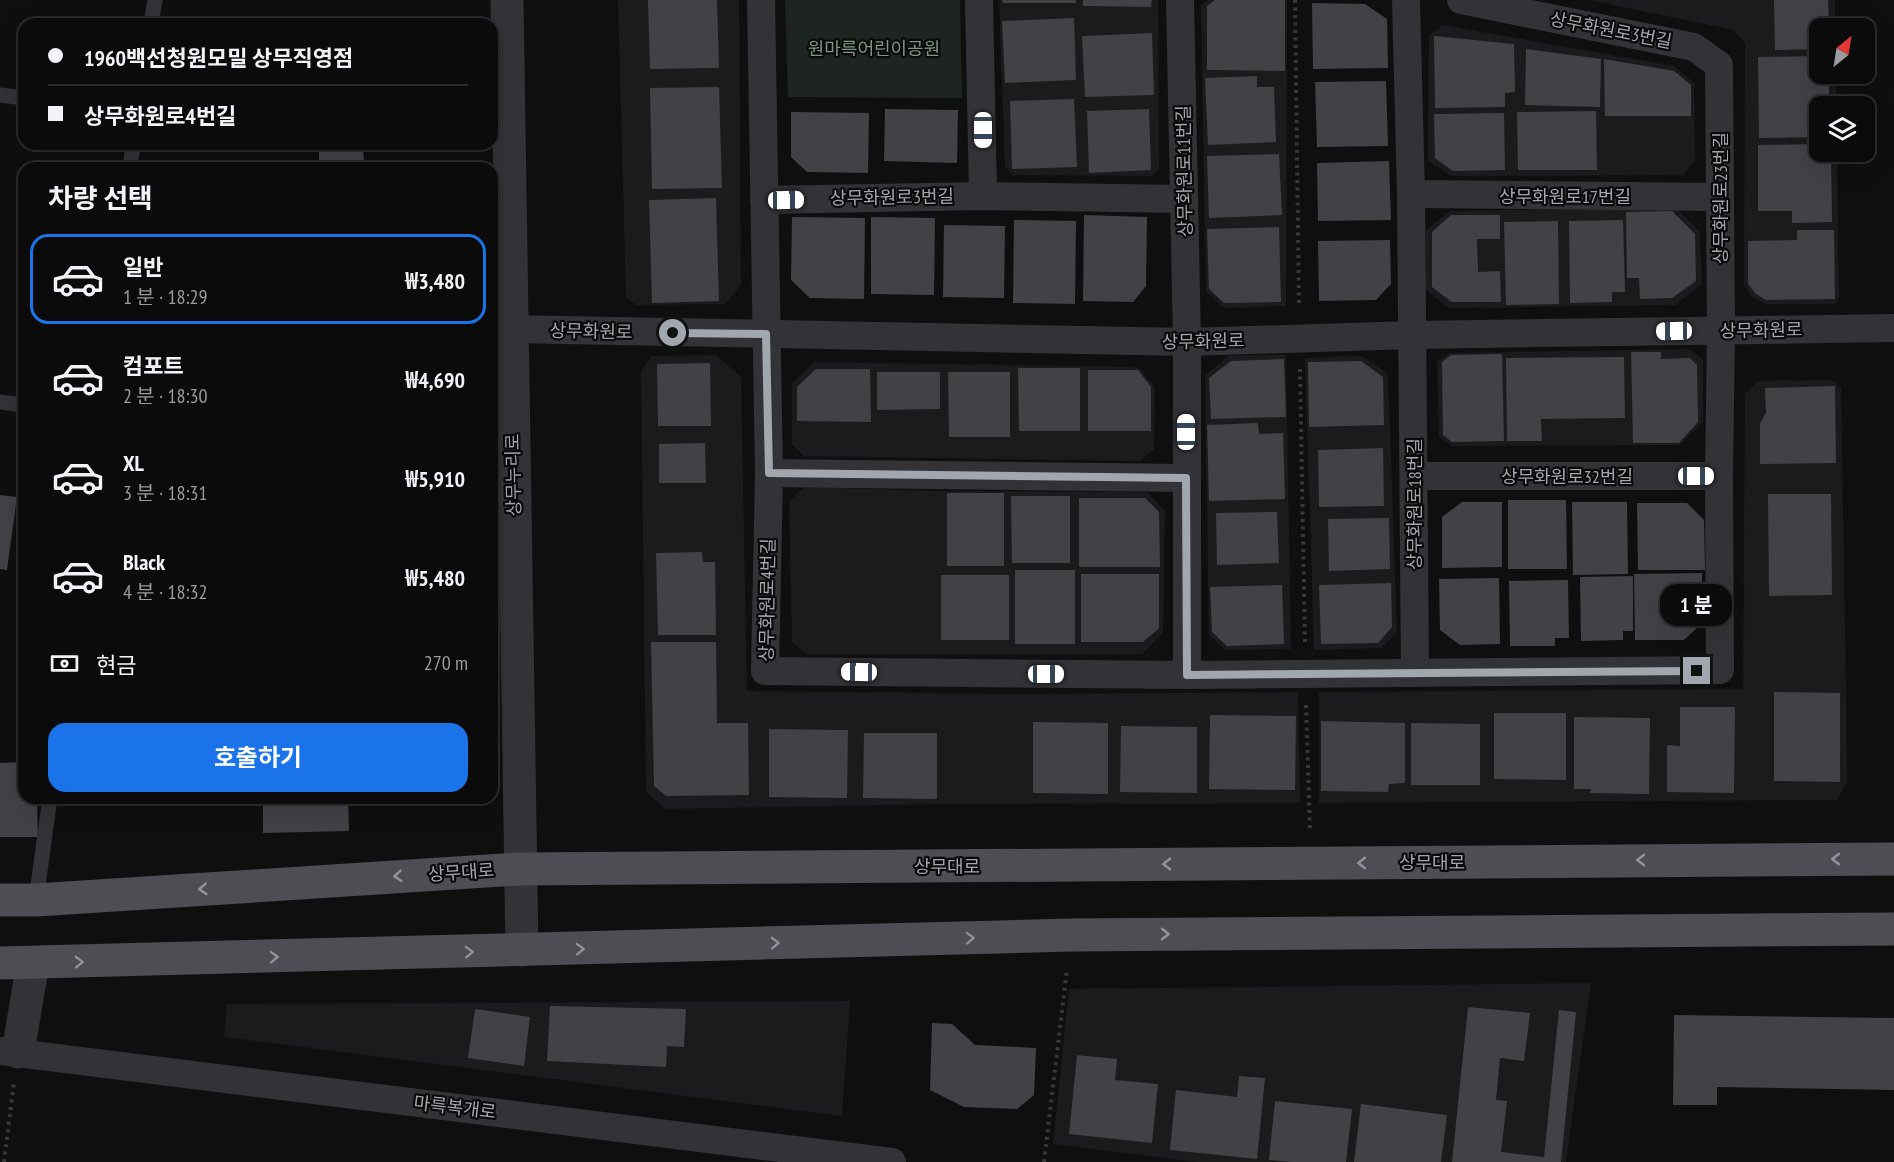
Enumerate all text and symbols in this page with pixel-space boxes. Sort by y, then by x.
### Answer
street label: 상무화원로3번길 [1548,7,1674,53]
north arrow [1809,18,1875,84]
map controls [1809,18,1875,162]
park label: 원마륵어린이공원 [808,37,940,60]
text: 1960백선청원모밀 상무직영점 [84,44,353,72]
button: layers [1809,96,1875,162]
text: 상무화원로4번길 [84,102,236,130]
street label: 상무화원로11번길 [1171,105,1197,237]
car [974,112,992,148]
street label: 상무화원로23번길 [1709,132,1732,264]
text: 차량 선택 [48,181,153,215]
street label: 상무화원로3번길 [830,184,954,210]
street label: 상무화원로17번길 [1499,185,1631,208]
car [768,191,804,209]
icon: car [51,252,105,306]
text: 일반 [123,253,163,281]
text: ₩3,480 [405,267,465,295]
text: 1 분 · 18:29 [123,284,208,310]
street label: 상무화원로 [1719,318,1803,342]
street label: 상무화원로 [549,319,633,343]
route start [659,319,686,346]
car [1656,322,1692,340]
street label: 상무화원로 [1161,329,1245,353]
icon: car [51,351,105,405]
text: 컴포트 [123,352,184,380]
text: ₩4,690 [405,366,465,394]
text: 2 분 · 18:30 [123,383,208,409]
car [1177,414,1195,450]
street label: 상무누리로 [501,433,525,517]
street label: 상무화원로18번길 [1403,438,1426,570]
text: XL [123,449,144,477]
icon: car [51,450,105,504]
text: ₩5,910 [405,465,465,493]
street label: 상무화원로32번길 [1501,465,1633,488]
car [1678,467,1714,485]
text: 3 분 · 18:31 [123,480,208,506]
street label: 상무화원로4번길 [754,538,780,662]
text: Black [123,548,165,576]
icon: car [51,549,105,603]
text: ₩5,480 [405,564,465,592]
text: 4 분 · 18:32 [123,579,208,605]
callout: 1 분 [1661,584,1733,626]
text: 1 분 [1680,592,1712,618]
icon: cash [48,647,81,680]
text: 270 m [424,650,468,676]
text: 현금 [96,651,136,679]
route end [1683,657,1710,684]
car [841,663,877,681]
car [1028,665,1064,683]
button: 호출하기 [48,723,468,792]
street label: 상무대로 [1399,851,1465,874]
one-way arrow [1831,853,1840,865]
one-way arrow [1636,854,1645,866]
street label: 상무대로 [914,855,980,878]
one-way arrow [1357,856,1366,869]
street label: 상무대로 [427,858,495,886]
one-way arrow [1162,858,1171,870]
one-way arrow [393,870,402,883]
one-way arrow [199,882,208,895]
one-way arrow [1160,928,1169,940]
one-way arrow [965,931,974,944]
one-way arrow [771,937,780,949]
one-way arrow [576,942,585,955]
one-way arrow [465,945,474,958]
one-way arrow [270,951,279,963]
one-way arrow [75,956,84,968]
street label: 마륵복개로 [413,1091,497,1123]

